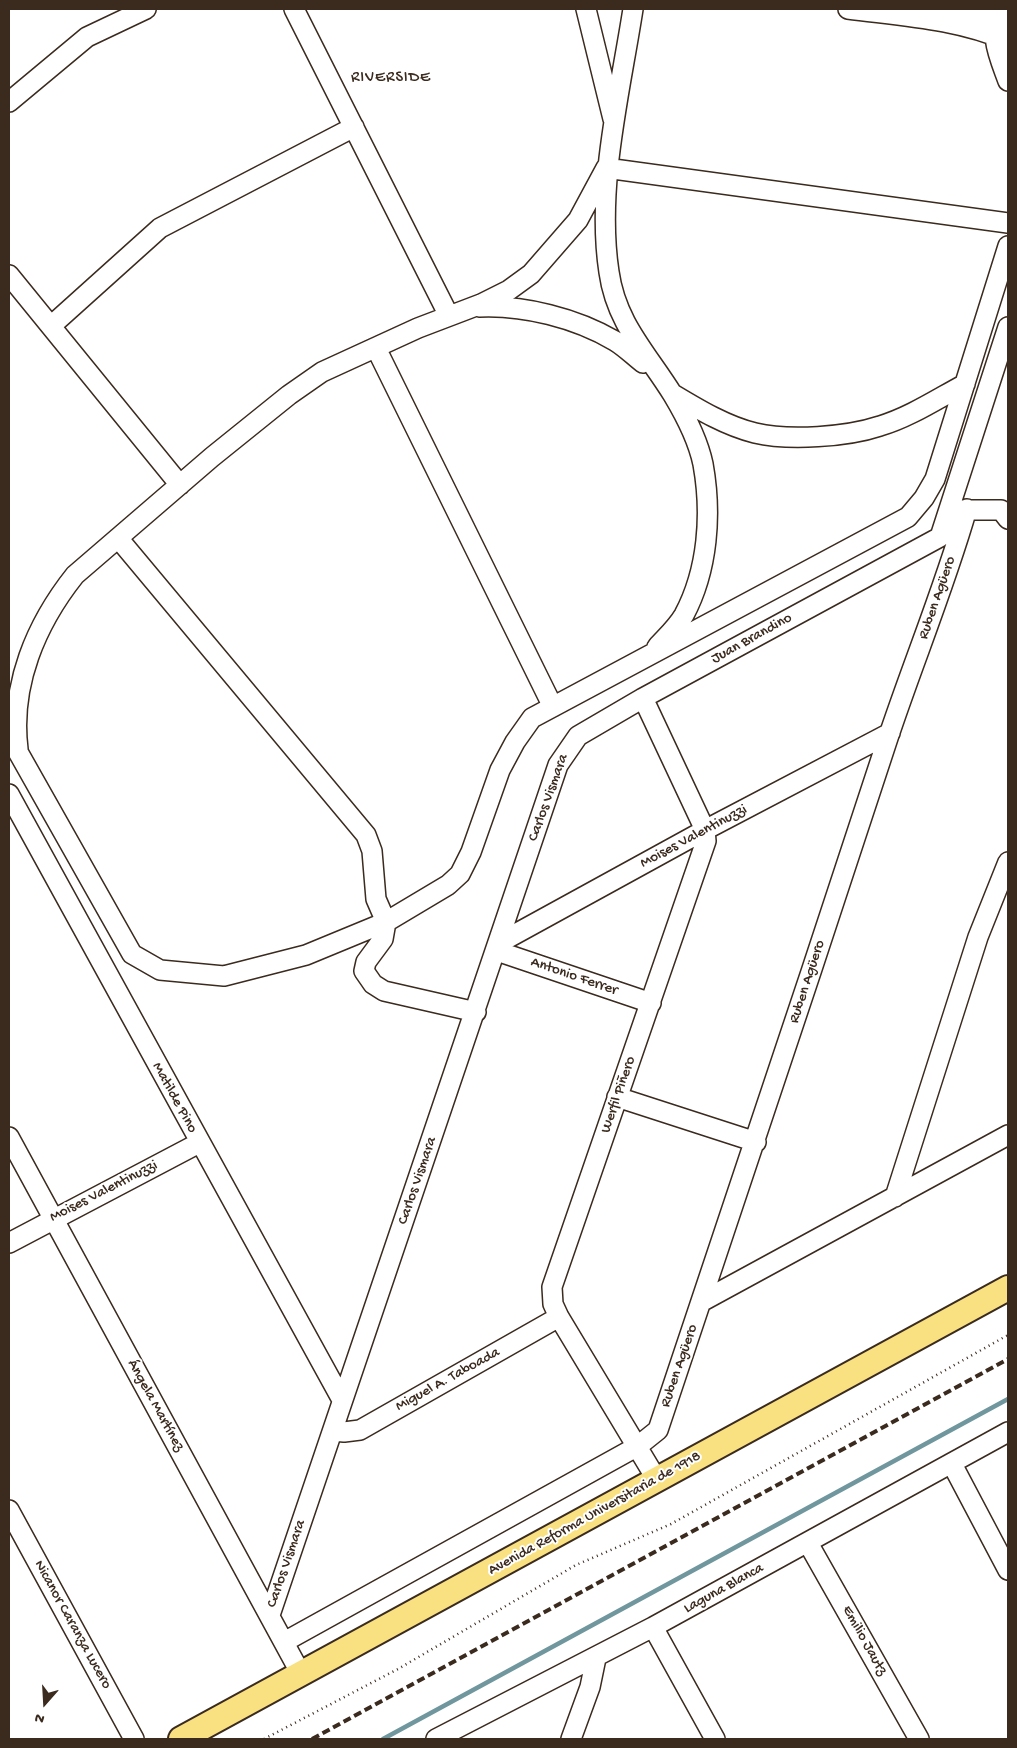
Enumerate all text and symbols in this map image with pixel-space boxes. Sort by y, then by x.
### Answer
district label: RIVERSIDE [350,69,432,89]
street label: Ruben Agüero [915,554,961,642]
street label: Juan Brandino [709,609,795,669]
street label: Carlos Vismara [525,752,573,844]
street label: Moises Valentinuzzi [637,801,751,873]
street label: Ruben Agüero [786,938,830,1026]
street label: Antonio Ferrer [528,954,620,1000]
street label: Werfil Piñero [597,1054,641,1136]
street label: Matilde Pino [147,1060,201,1136]
street label: Carlos Vismara [395,1135,441,1227]
street label: Moises Valentinuzzi [47,1157,161,1227]
street label: Ruben Agüero [657,1322,703,1410]
street label: Miguel A. Taboada [393,1344,503,1416]
street label: Ángela Martínez [122,1357,188,1455]
street label: Avenida Reforma Universitaria de 1918 [486,1448,704,1580]
street label: Carlos Vismara [264,1518,310,1610]
street label: Nicanor Caranza Lucero [29,1557,115,1693]
street label: Laguna Blanca [681,1560,767,1618]
street label: Emilio Jautz [837,1603,891,1679]
north arrow [20,1678,70,1728]
text: N [33,1708,47,1727]

